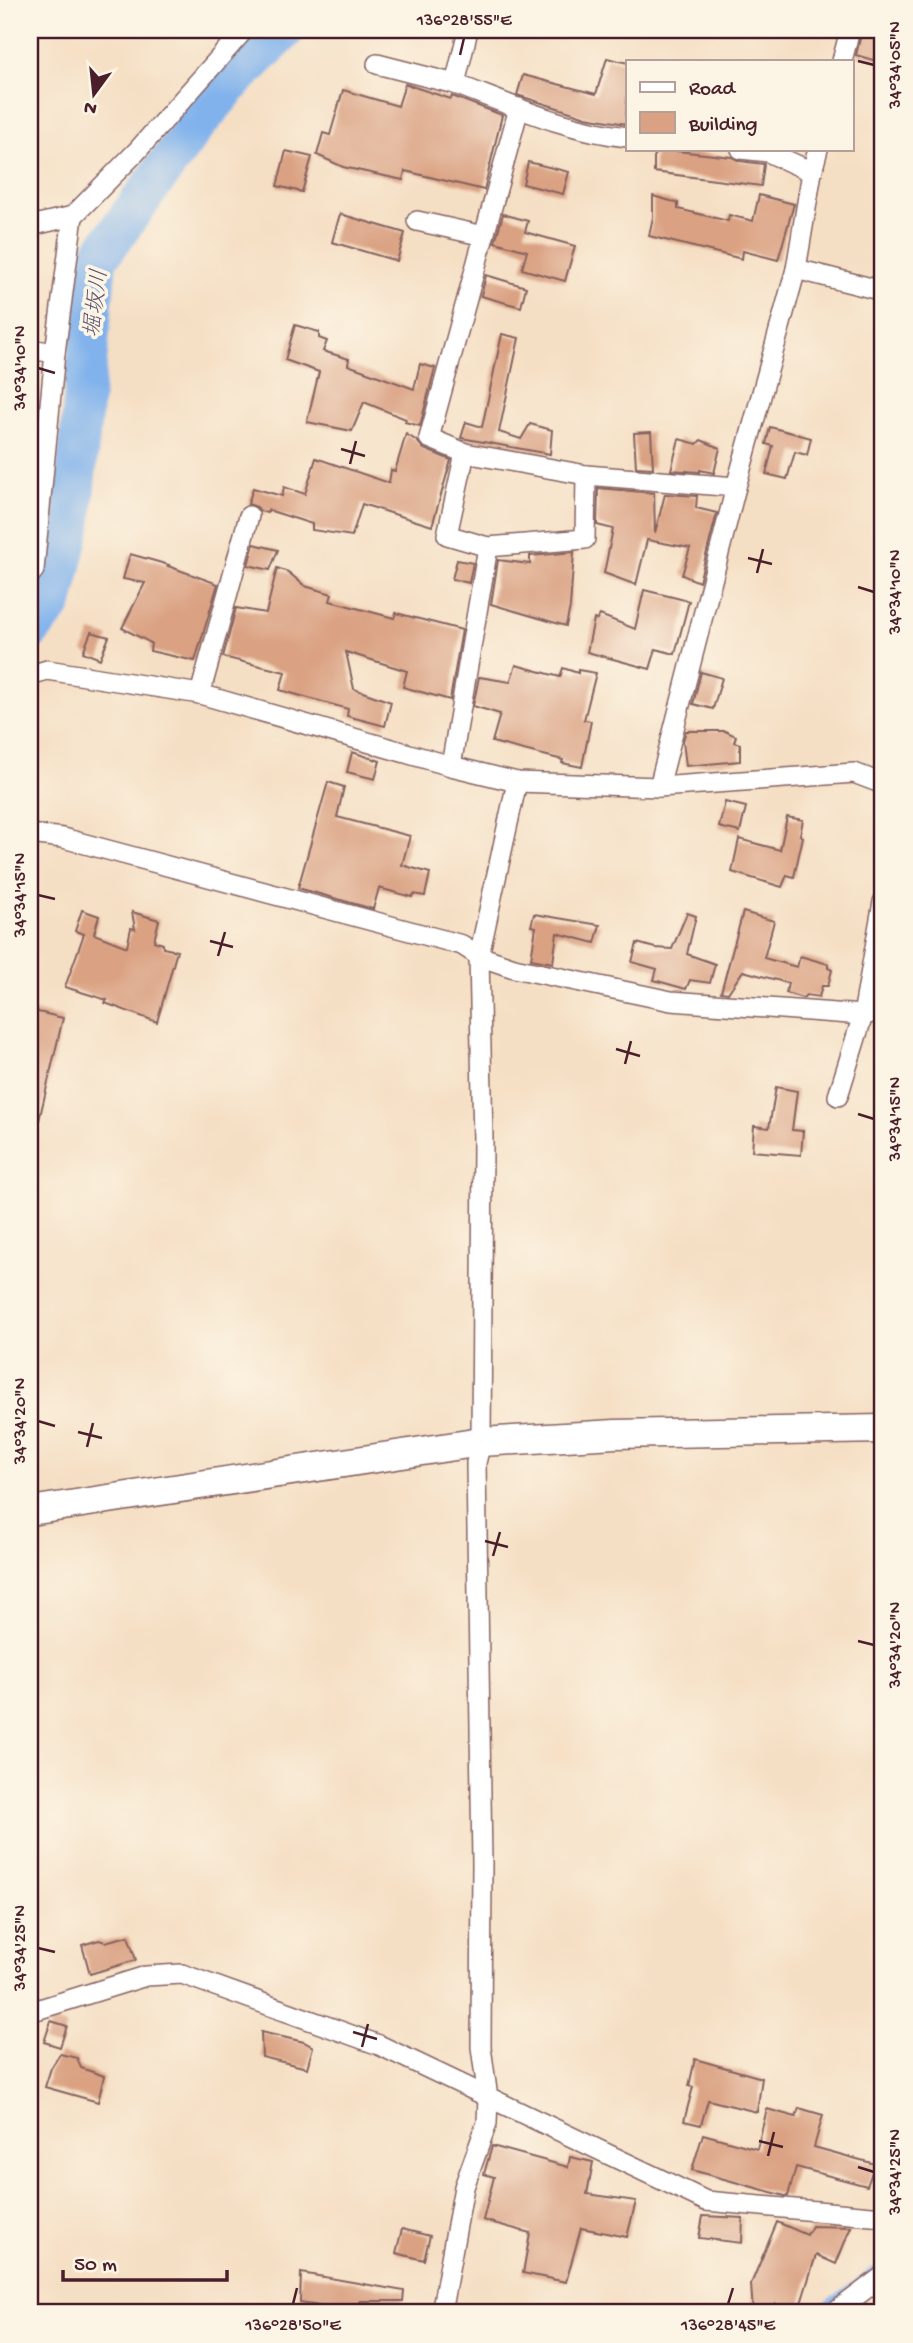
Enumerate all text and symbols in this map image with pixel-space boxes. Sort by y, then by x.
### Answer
text: 136°28'55"E [416,11,512,32]
text: 34°34'05"N [886,21,907,110]
north arrow [60,60,130,130]
legend [626,60,853,150]
text: Road [689,78,737,103]
text: N [82,94,99,120]
text: Building [688,114,758,139]
water label: 堀坂川 [80,268,115,339]
text: 34°34'10"N [11,325,32,412]
text: 34°34'10"N [886,549,907,636]
text: 34°34'15"N [11,853,32,938]
text: 34°34'15"N [886,1077,907,1162]
text: 34°34'20"N [11,1378,32,1465]
text: 34°34'20"N [886,1602,907,1689]
text: 34°34'25"N [11,1905,32,1992]
text: 34°34'25"N [886,2129,907,2216]
scale bar [63,2238,228,2282]
text: 50 m [74,2254,117,2279]
text: 136°28'50"E [244,2316,342,2337]
text: 136°28'45"E [680,2316,776,2337]

